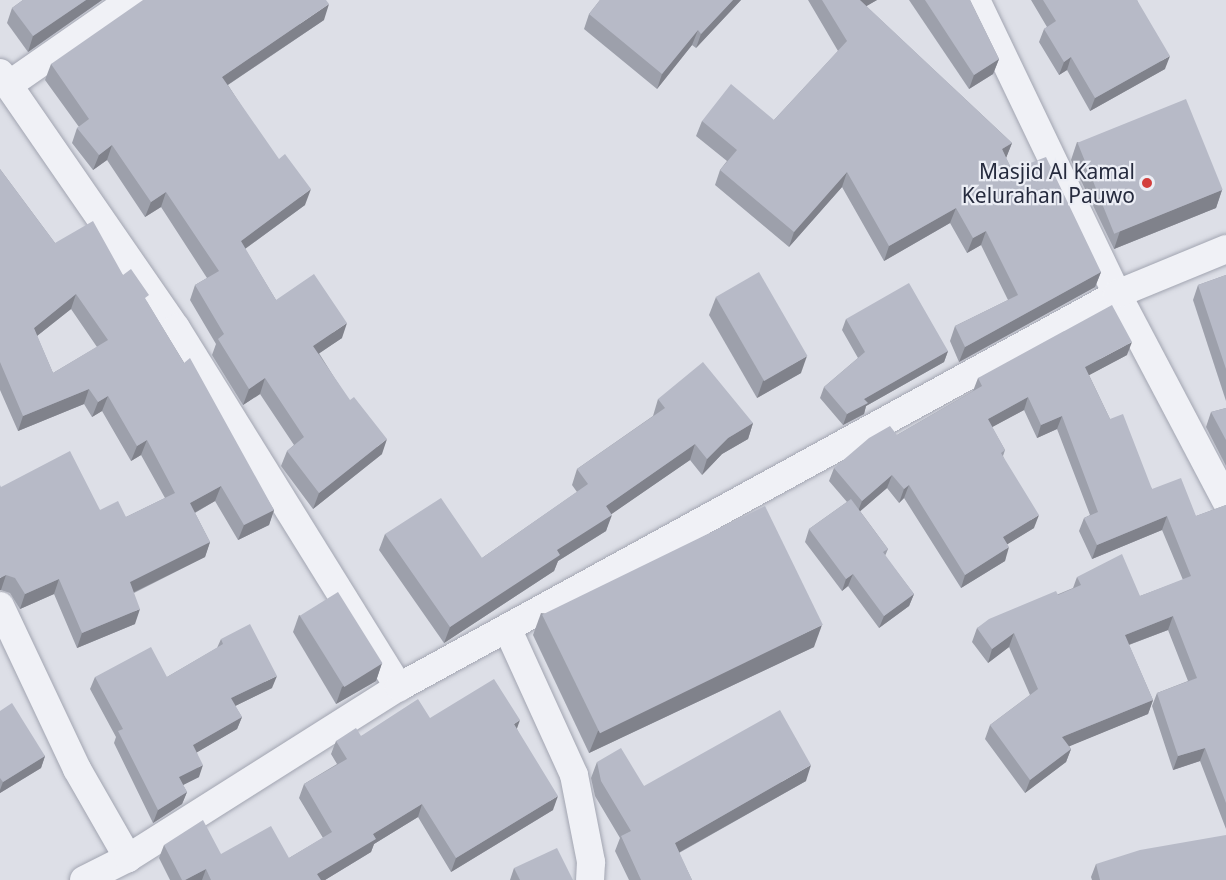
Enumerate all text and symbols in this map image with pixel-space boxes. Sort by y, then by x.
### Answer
place label: Masjid Al Kamal Kelurahan Pauwo [962,158,1135,208]
marker: Masjid Al Kamal Kelurahan Pauwo [1140,176,1154,190]

